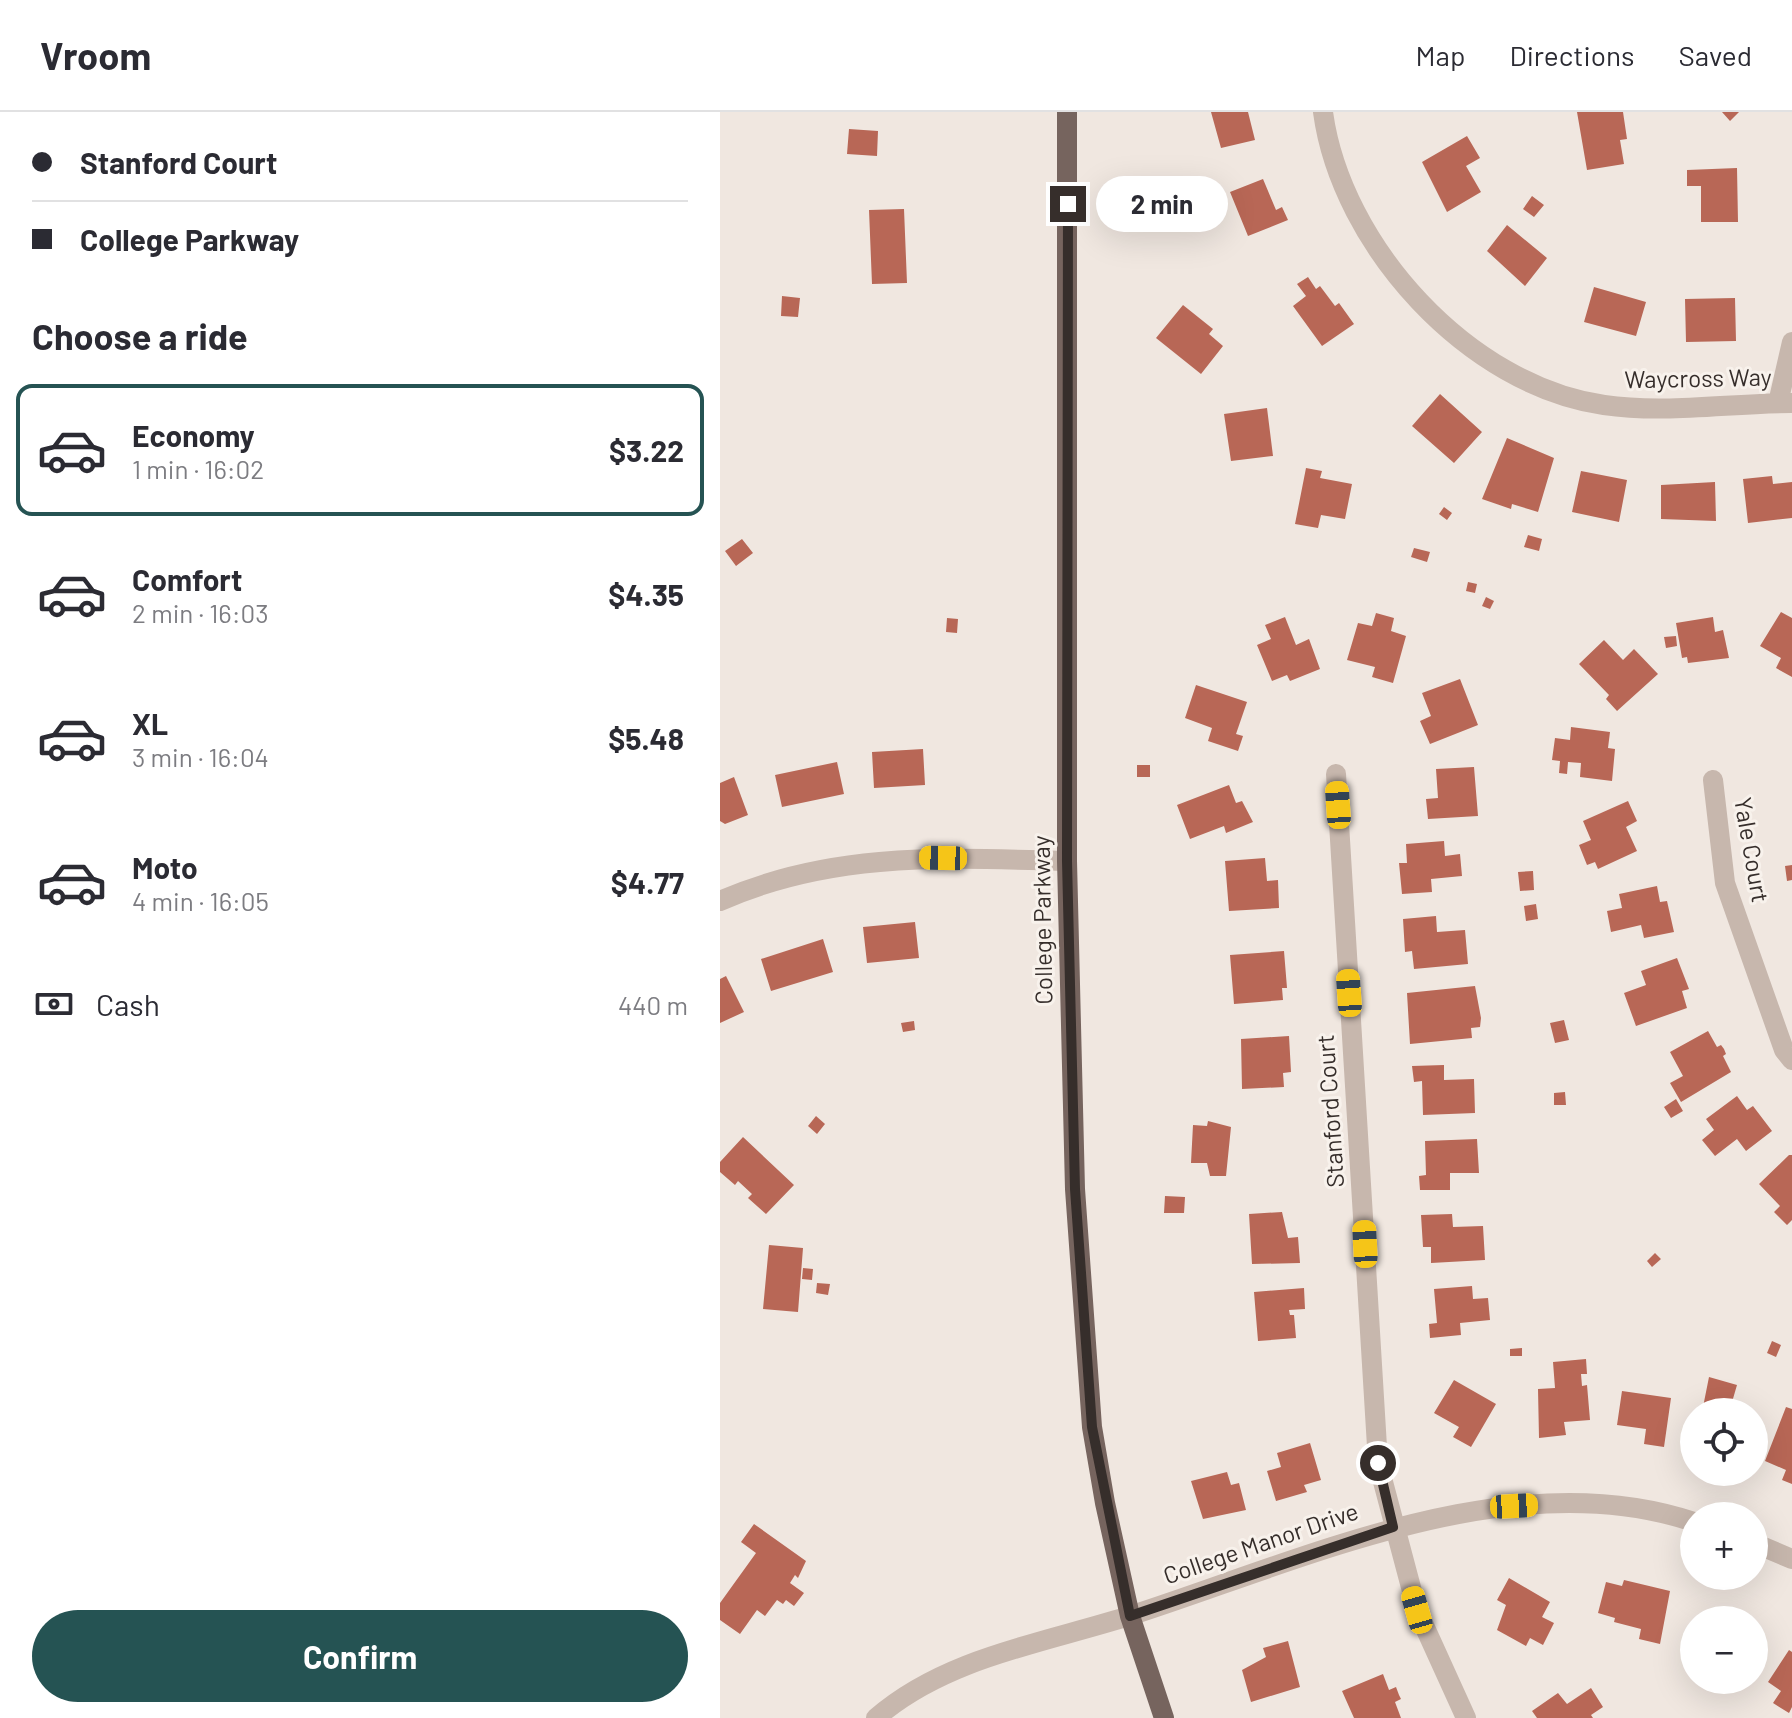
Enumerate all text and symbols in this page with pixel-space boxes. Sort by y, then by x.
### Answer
text: Vroom [40,32,151,78]
text: Map [1416,38,1465,72]
text: Directions [1509,38,1635,72]
text: Saved [1679,38,1752,72]
text: Stanford Court [80,144,277,180]
callout: 2 min [1096,176,1228,232]
route end [1050,186,1086,222]
text: 2 min [1131,188,1193,219]
text: College Parkway [80,221,299,257]
text: Choose a ride [32,314,248,357]
street label: Waycross Way [1624,362,1772,393]
icon: car [36,414,108,486]
text: Economy [132,417,255,453]
text: $3.22 [609,432,684,468]
text: 1 min · 16:02 [132,453,264,484]
icon: car [36,558,108,630]
text: Comfort [132,561,242,597]
text: $4.35 [608,576,684,612]
text: 2 min · 16:03 [132,597,269,628]
icon: car [36,702,108,774]
text: XL [132,705,168,741]
text: $5.48 [608,720,684,756]
text: 3 min · 16:04 [132,741,269,772]
car [1324,780,1352,830]
street label: Yale Court [1729,795,1776,905]
street label: College Parkway [1026,835,1057,1005]
icon: car [36,846,108,918]
car [919,846,967,870]
text: Moto [132,849,198,885]
text: $4.77 [611,864,684,900]
text: 4 min · 16:05 [132,885,269,916]
car [1335,968,1363,1018]
icon: cash [32,982,76,1026]
text: Cash [96,986,160,1022]
text: 440 m [618,989,688,1020]
street label: Stanford Court [1310,1034,1349,1189]
car [1352,1219,1378,1269]
map controls [1680,1398,1768,1694]
button: locate [1680,1398,1768,1486]
route start [1360,1445,1396,1481]
car [1489,1493,1539,1519]
street label: College Manor Drive [1159,1496,1362,1590]
button: + [1680,1502,1768,1590]
car [1399,1584,1435,1636]
button: − [1680,1606,1768,1694]
button: Confirm [32,1610,688,1702]

